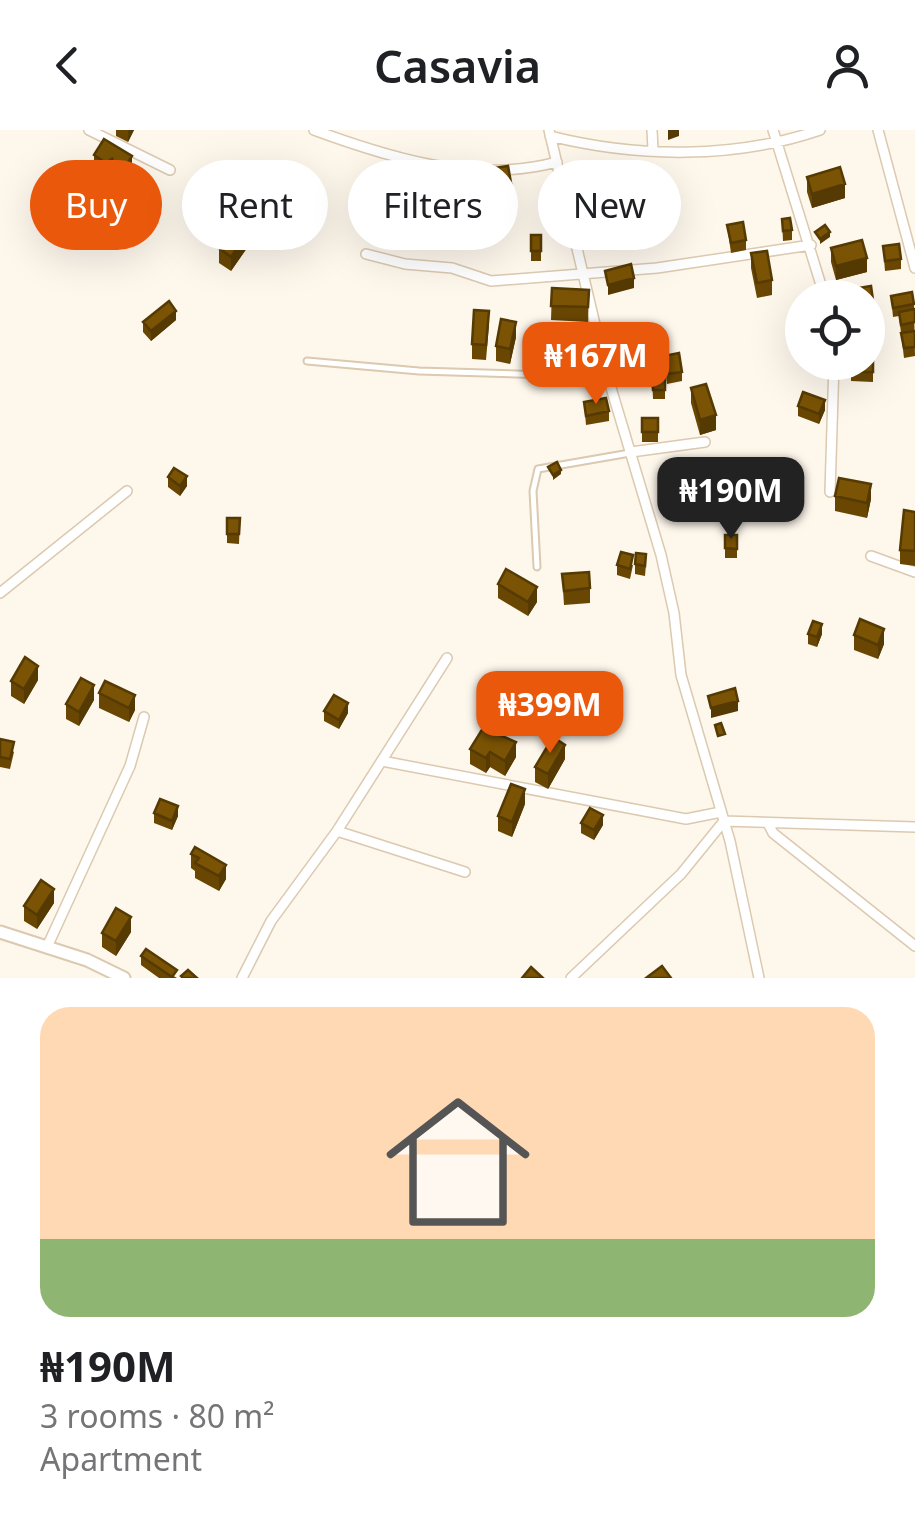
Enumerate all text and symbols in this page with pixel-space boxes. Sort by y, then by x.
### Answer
text: Casavia [374,35,541,96]
icon: back [40,38,95,93]
icon: person [820,38,875,93]
chip: Buy [30,160,162,250]
chip: Rent [182,160,328,250]
chip: Filters [348,160,518,250]
chip: New [538,160,681,250]
map controls [785,280,885,380]
button: locate [785,280,885,380]
pin: ₦167M [526,322,666,407]
text: ₦167M [544,333,648,376]
pin: ₦190M [661,457,801,542]
text: ₦190M [679,468,783,511]
pin: ₦399M [480,671,620,756]
text: ₦399M [498,682,602,725]
icon: home [368,1072,548,1252]
text: ₦190M [40,1337,176,1394]
text: 3 rooms · 80 m² [40,1394,274,1437]
text: Apartment [40,1437,202,1480]

